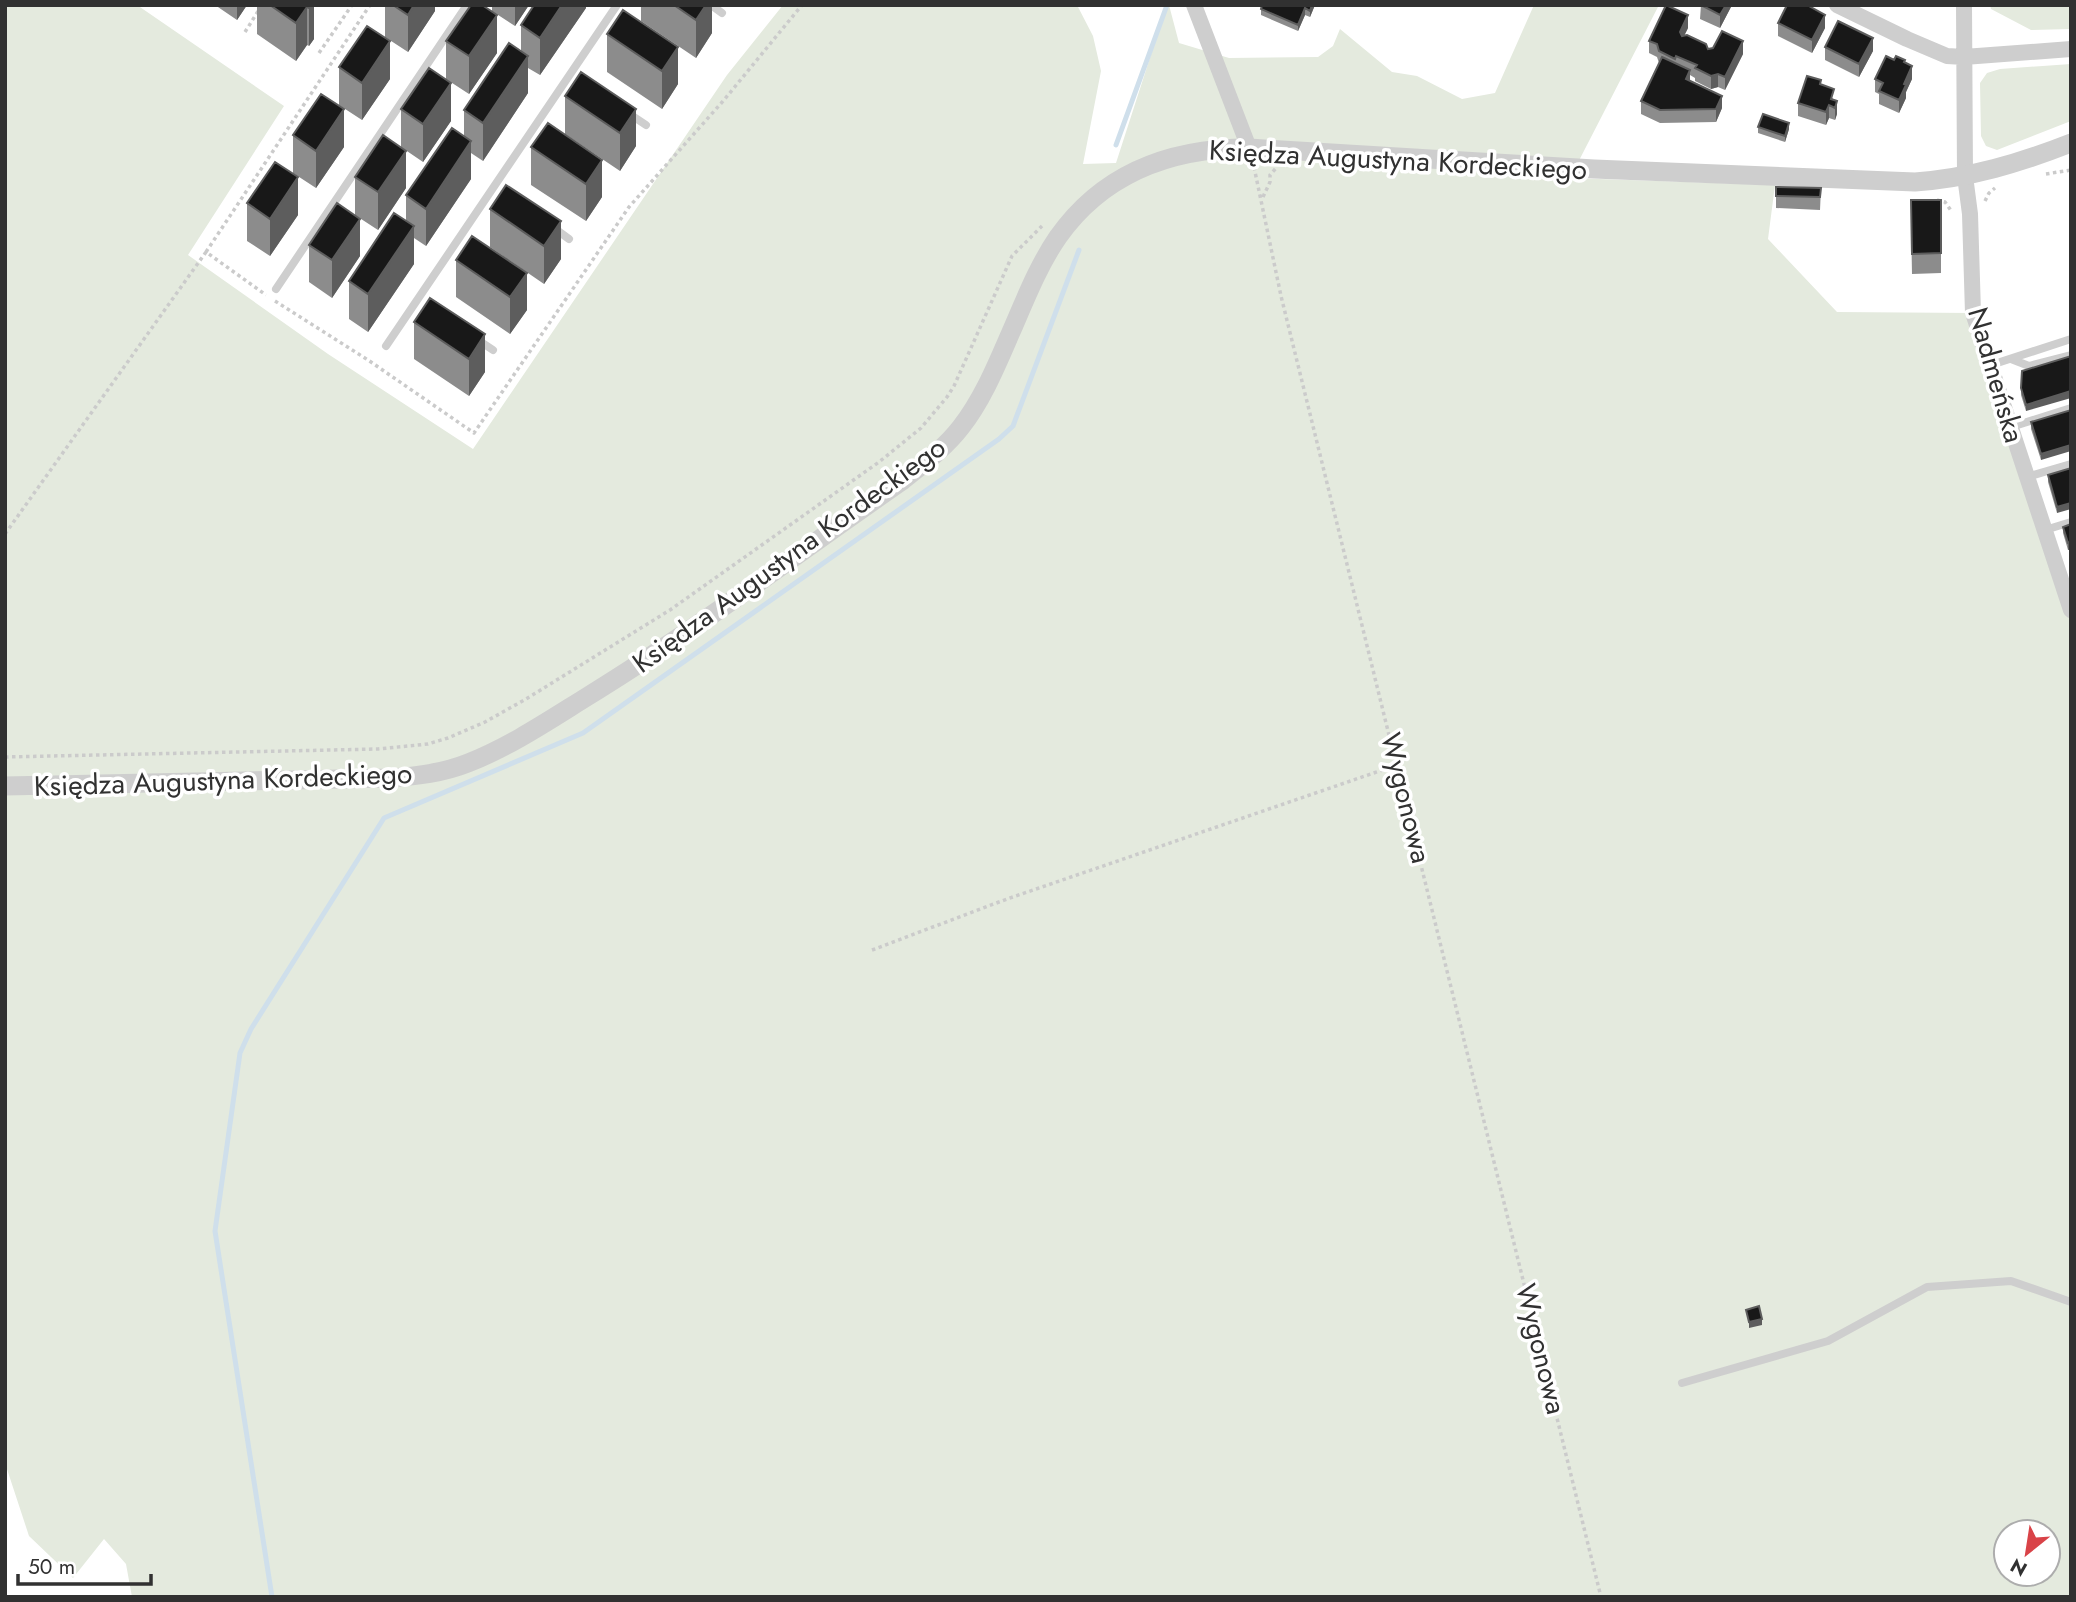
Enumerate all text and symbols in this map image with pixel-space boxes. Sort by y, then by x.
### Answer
street label: Księdza Augustyna Kordeckiego [1208,130,1588,190]
street label: Nadmeńska [1957,302,2035,448]
street label: Księdza Augustyna Kordeckiego [624,427,954,683]
street label: Wygonowa [1370,729,1442,867]
street label: Księdza Augustyna Kordeckiego [33,753,413,807]
street label: Wygonowa [1505,1280,1577,1418]
north arrow [1992,1518,2062,1588]
scale bar [18,1542,150,1586]
text: 50 m [28,1552,75,1582]
text: N [2005,1552,2032,1583]

